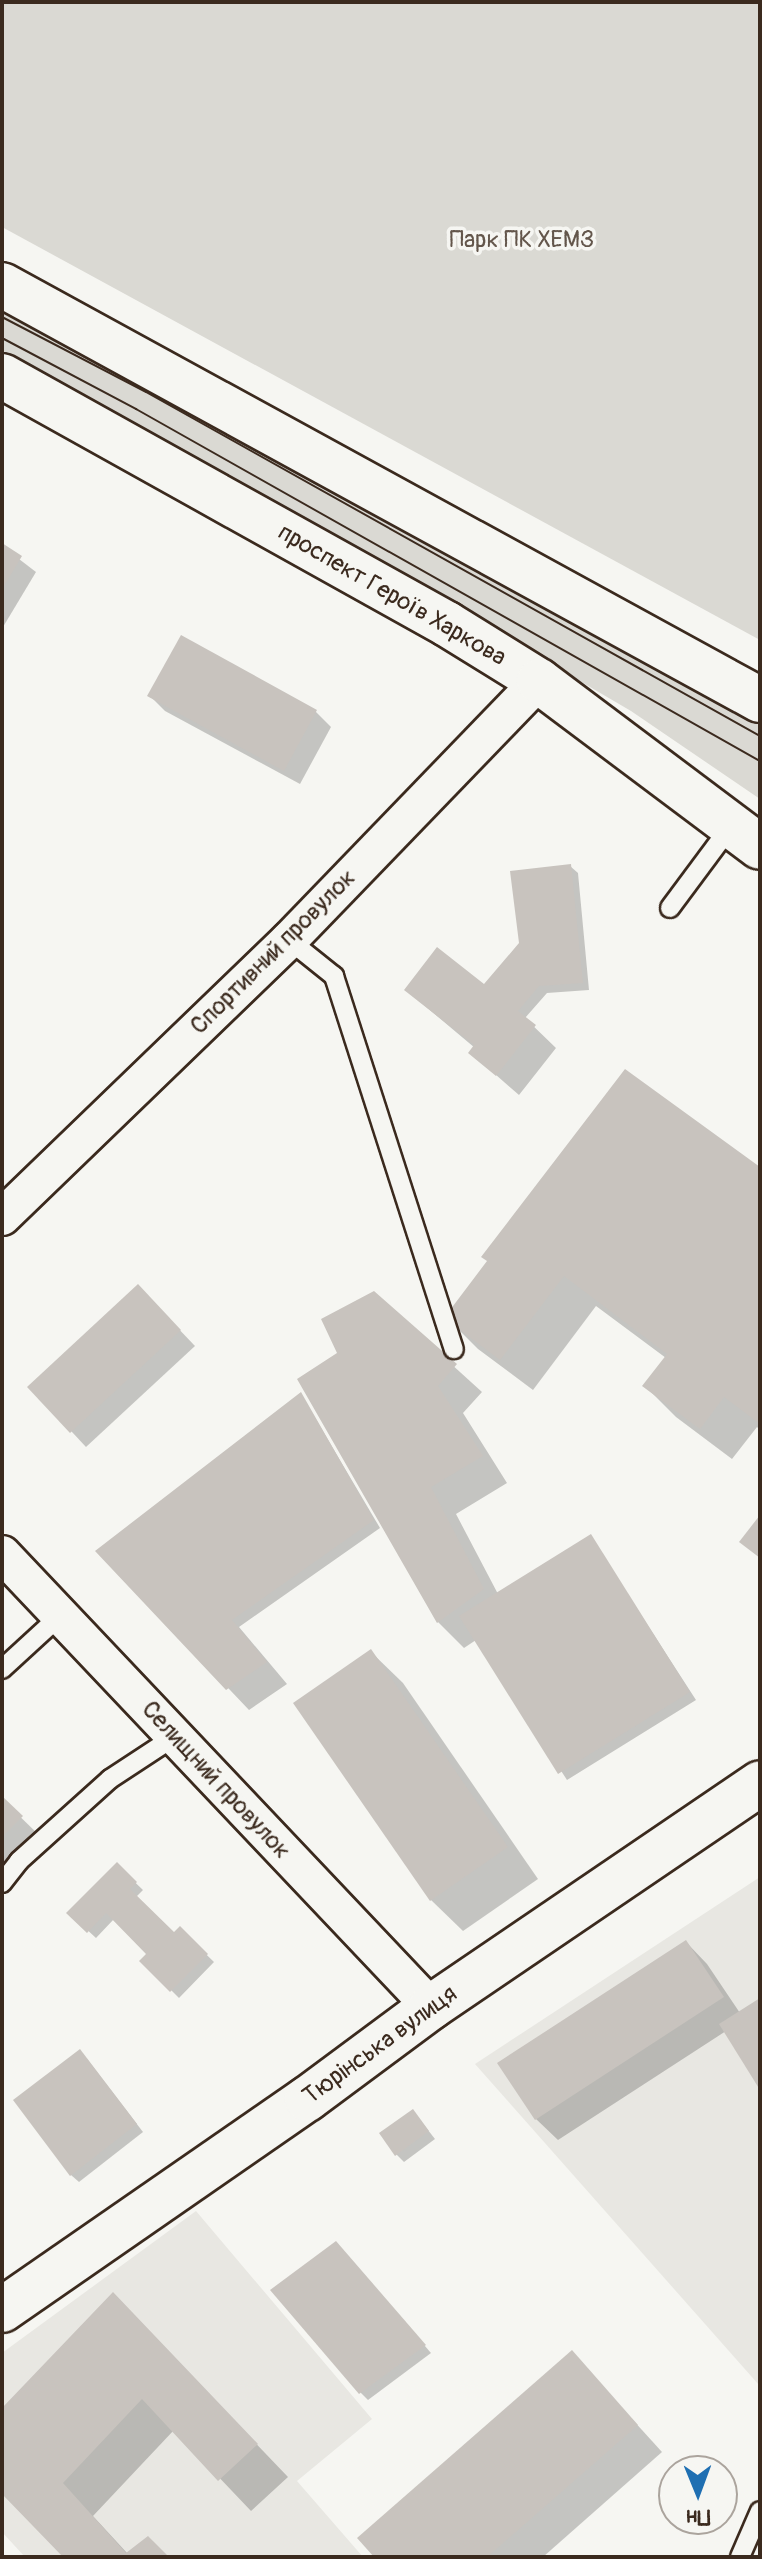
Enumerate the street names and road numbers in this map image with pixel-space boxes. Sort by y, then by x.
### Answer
street label: проспект Героїв Харкова [273,518,511,672]
street label: Спортивний провулок [184,863,362,1041]
street label: Селищний провулок [136,1695,296,1865]
street label: Тюрінська вулиця [297,1979,463,2111]

